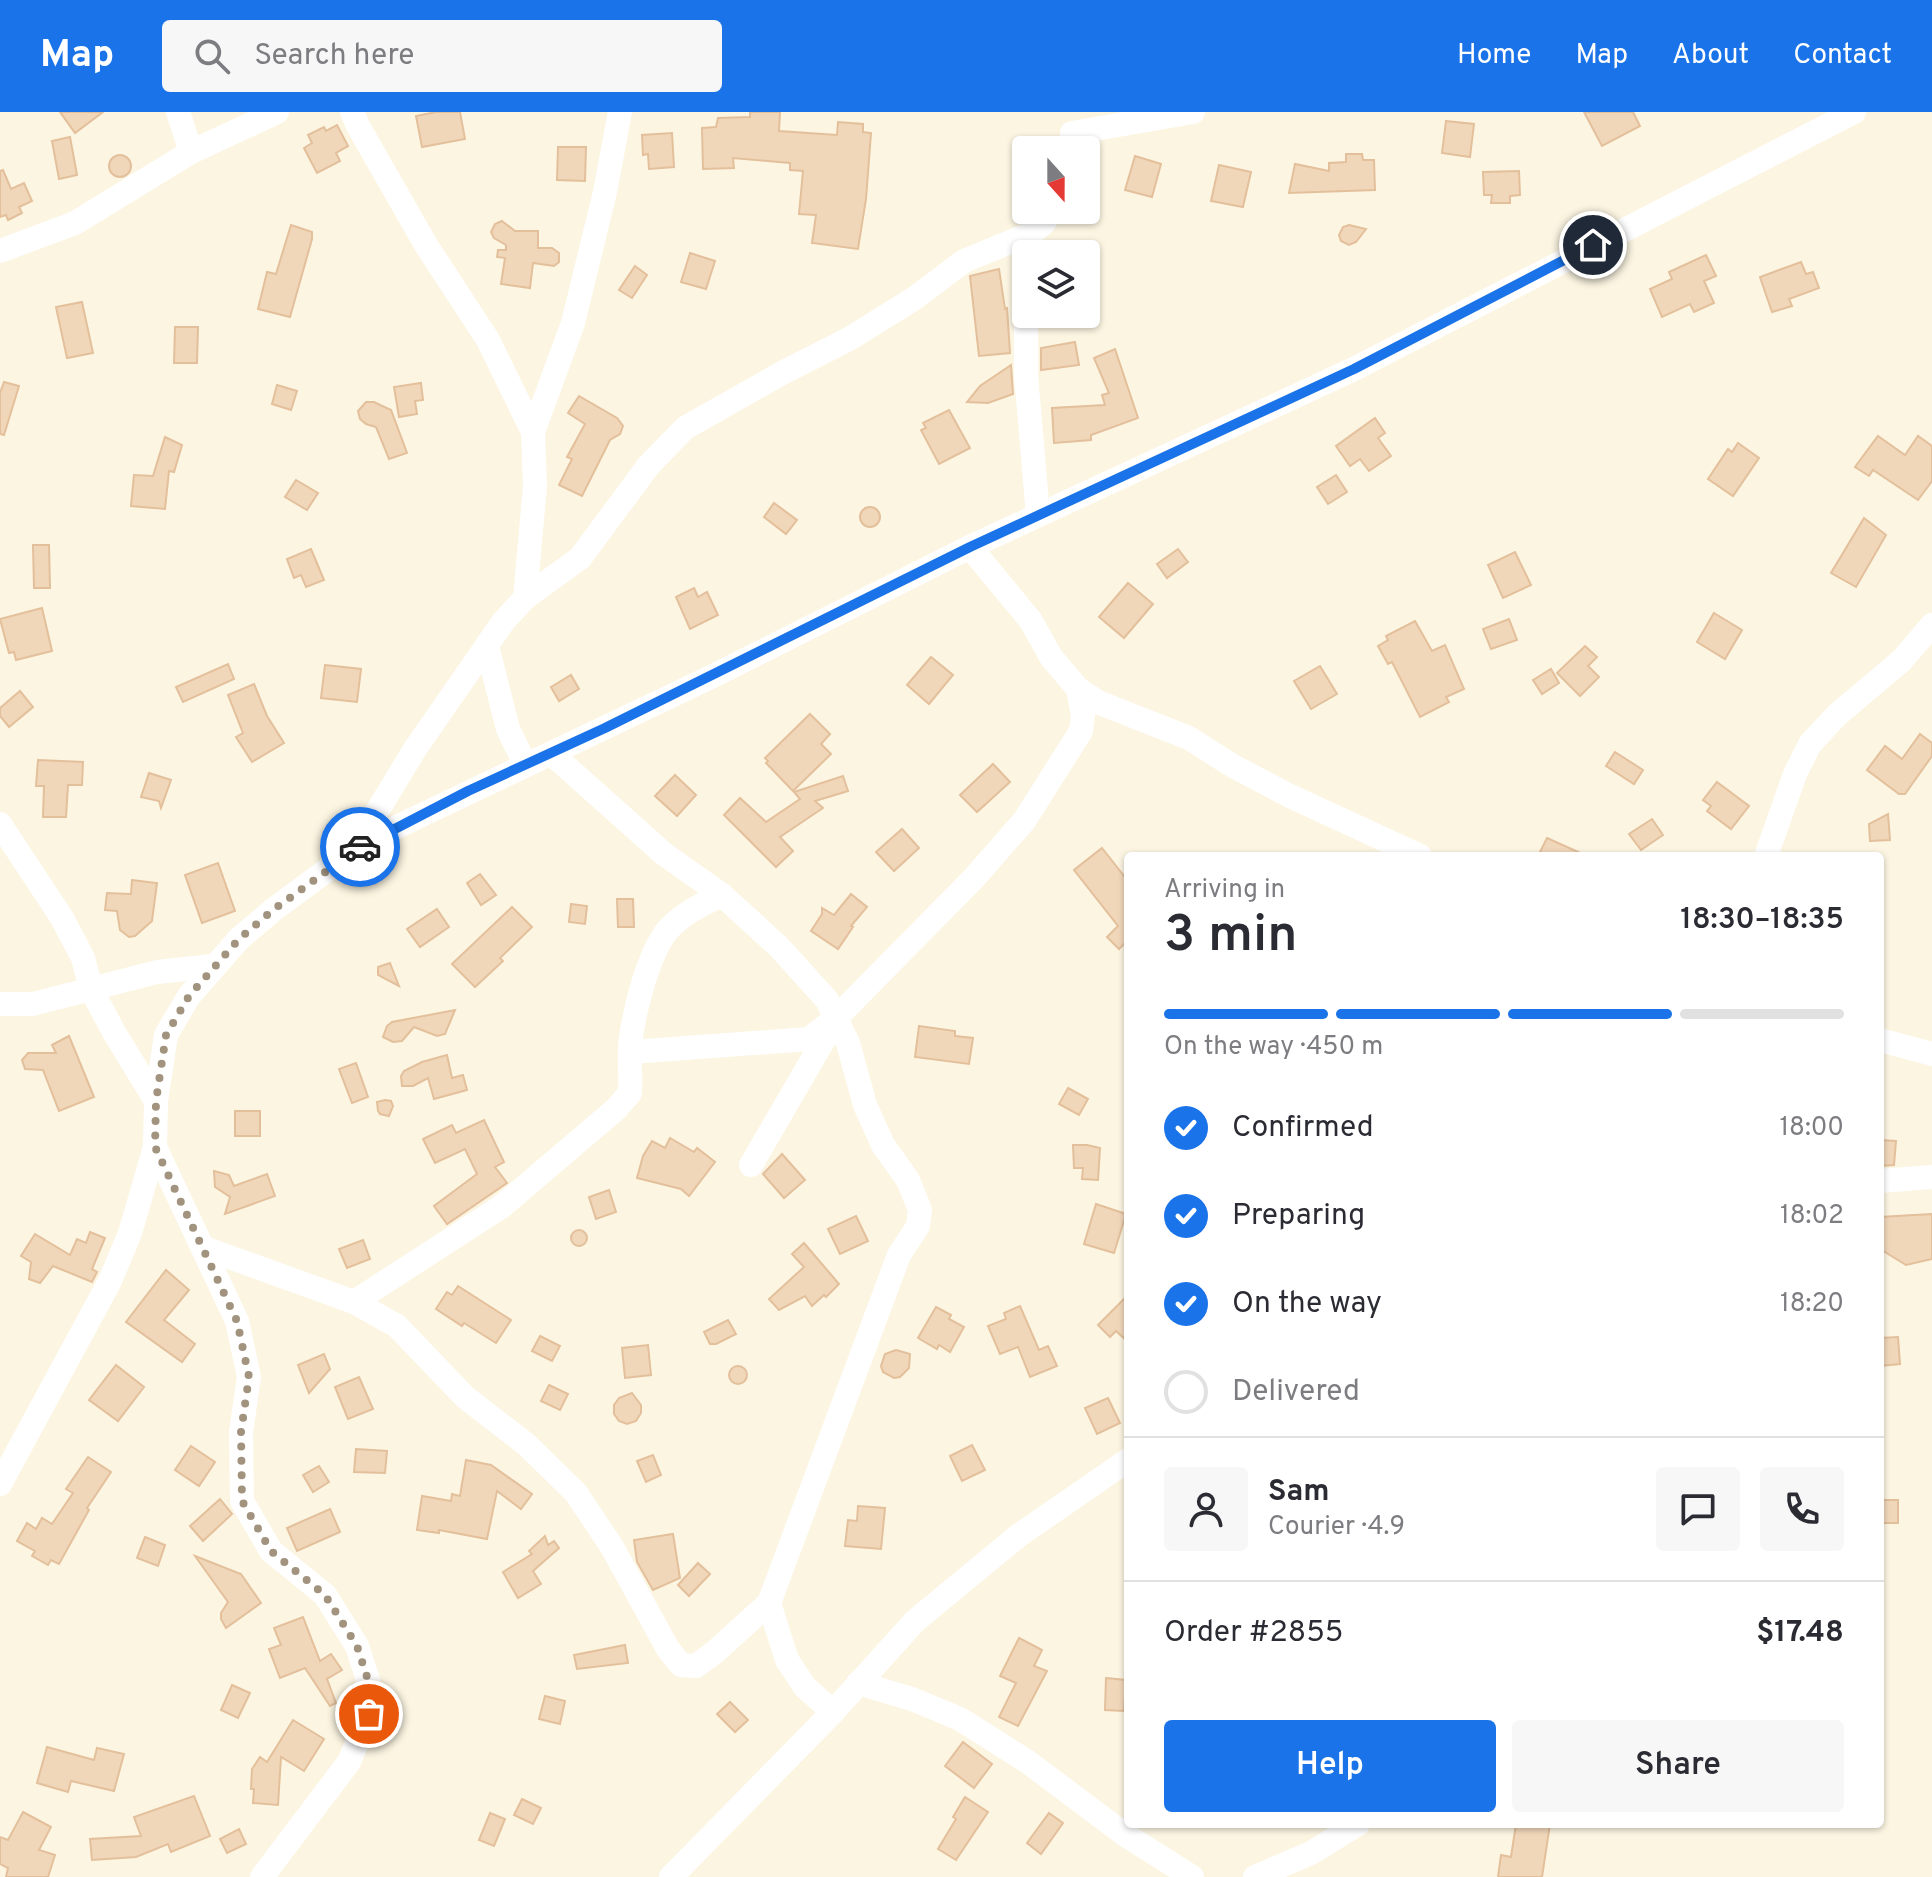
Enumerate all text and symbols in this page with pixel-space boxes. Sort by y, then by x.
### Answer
search box [162,20,722,92]
text: Map [40,32,114,81]
icon: search [190,34,234,78]
text: Search here [254,38,414,75]
text: Home [1457,38,1531,74]
text: Map [1575,38,1628,74]
text: About [1672,38,1749,74]
text: Contact [1793,38,1892,74]
north arrow [1012,136,1100,224]
map controls [1012,136,1100,328]
pin [1559,211,1627,279]
icon: home [1571,223,1615,267]
button: layers [1012,240,1100,328]
courier [320,807,400,887]
icon: car [338,825,382,869]
text: Arriving in [1164,874,1285,907]
text: 18:30–18:35 [1680,902,1844,939]
text: 3 min [1164,904,1297,970]
text: On the way · 450 m [1164,1031,1383,1064]
icon: check [1164,1106,1208,1150]
text: Confirmed [1232,1110,1374,1147]
text: 18:00 [1779,1112,1844,1145]
icon: check [1164,1194,1208,1238]
text: Preparing [1232,1198,1365,1235]
text: 18:02 [1780,1200,1844,1233]
icon: check [1164,1282,1208,1326]
text: On the way [1232,1286,1382,1323]
text: 18:20 [1780,1288,1844,1321]
text: Delivered [1232,1374,1360,1411]
button: person [1164,1467,1248,1551]
button: chat [1656,1467,1740,1551]
button: phone [1760,1467,1844,1551]
text: Sam [1268,1474,1330,1511]
text: Courier · 4.9 [1268,1511,1405,1544]
text: Order #2855 [1164,1615,1343,1652]
text: $17.48 [1756,1615,1844,1652]
pin [335,1680,403,1748]
icon: bag [347,1692,391,1736]
button: Help [1164,1720,1496,1812]
button: Share [1512,1720,1844,1812]

